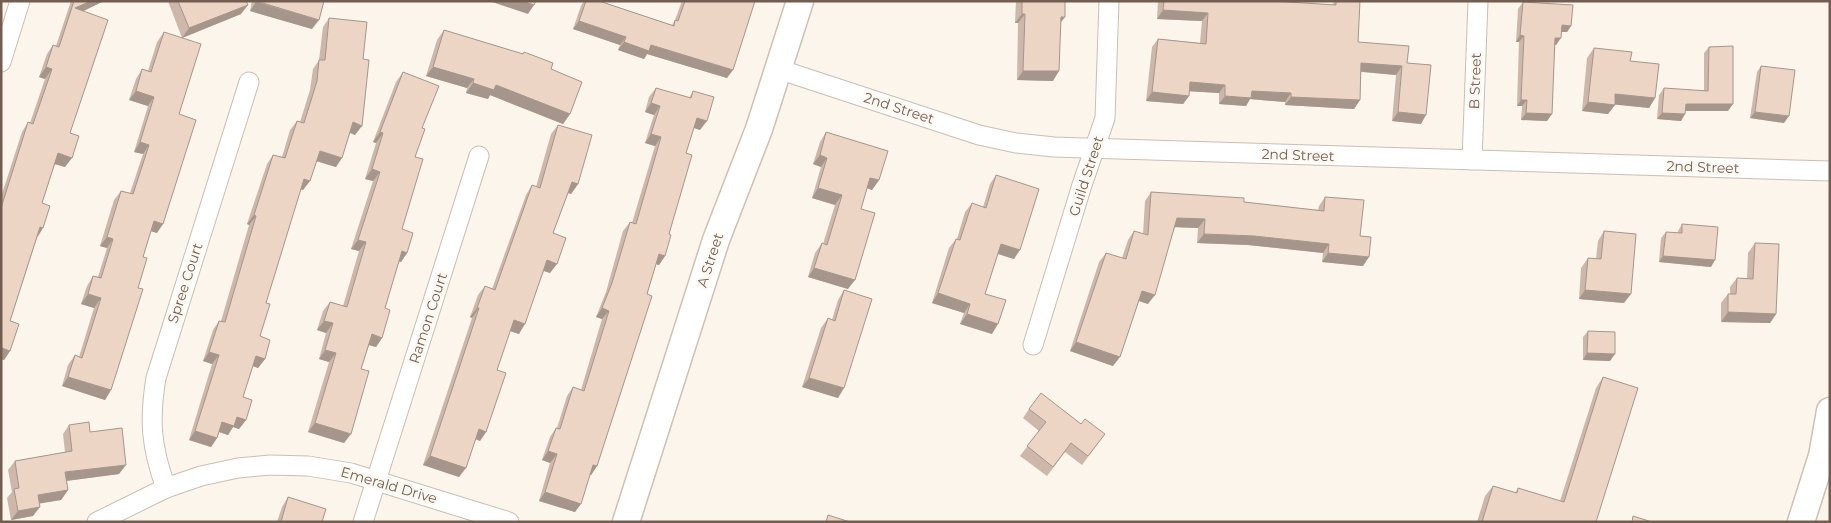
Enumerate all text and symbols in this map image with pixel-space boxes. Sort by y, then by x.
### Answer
street label: B Street [1465,52,1485,110]
street label: 2nd Street [862,88,937,128]
street label: Guild Street [1065,133,1108,218]
street label: 2nd Street [1261,145,1335,165]
street label: 2nd Street [1666,157,1740,177]
street label: A Street [693,230,727,289]
street label: Spree Court [164,240,207,325]
street label: Ramon Court [405,270,451,366]
street label: Emerald Drive [339,463,439,507]

